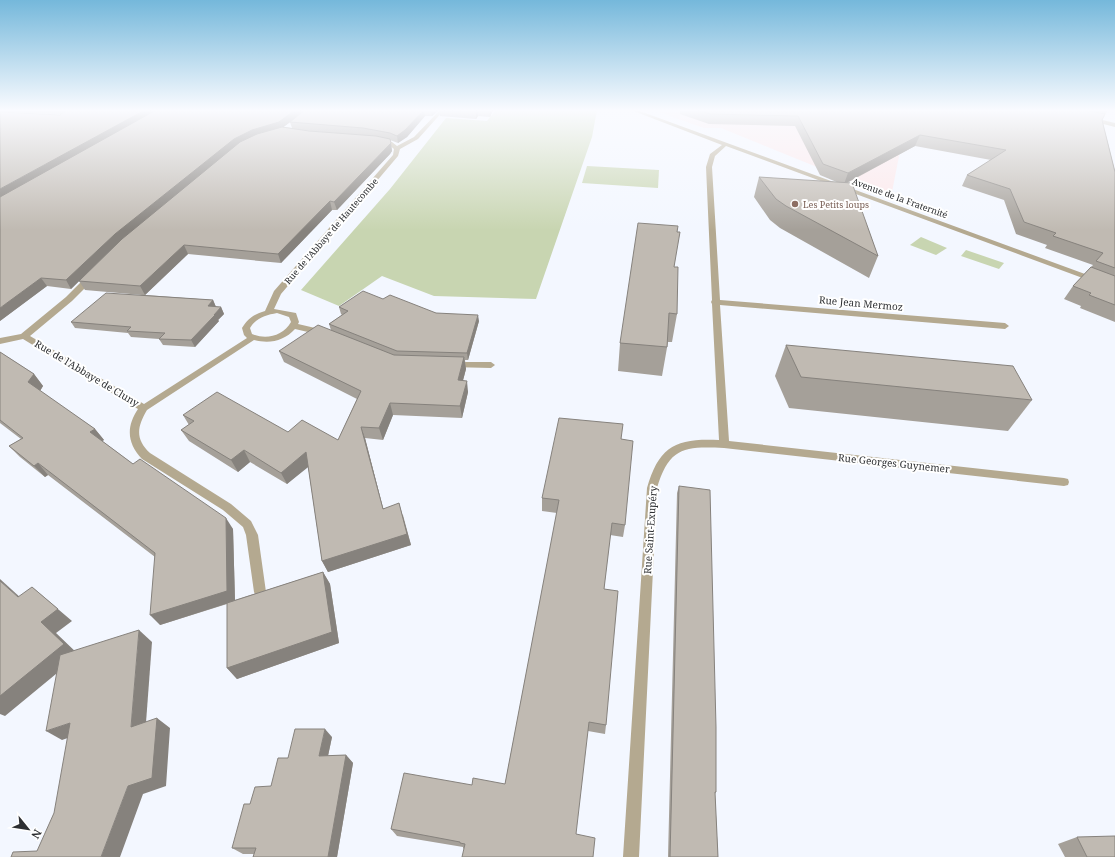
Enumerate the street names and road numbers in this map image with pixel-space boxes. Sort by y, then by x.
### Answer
street label: Rue de l'Abbaye de Hautecombe [281,175,381,287]
street label: Avenue de la Fraternité [850,175,950,221]
street label: Rue Jean Mermoz [818,292,904,314]
street label: Rue de l'Abbaye de Cluny [32,336,142,410]
street label: Rue Georges Guynemer [838,450,951,476]
street label: Rue Saint-Exupéry [640,485,660,575]

